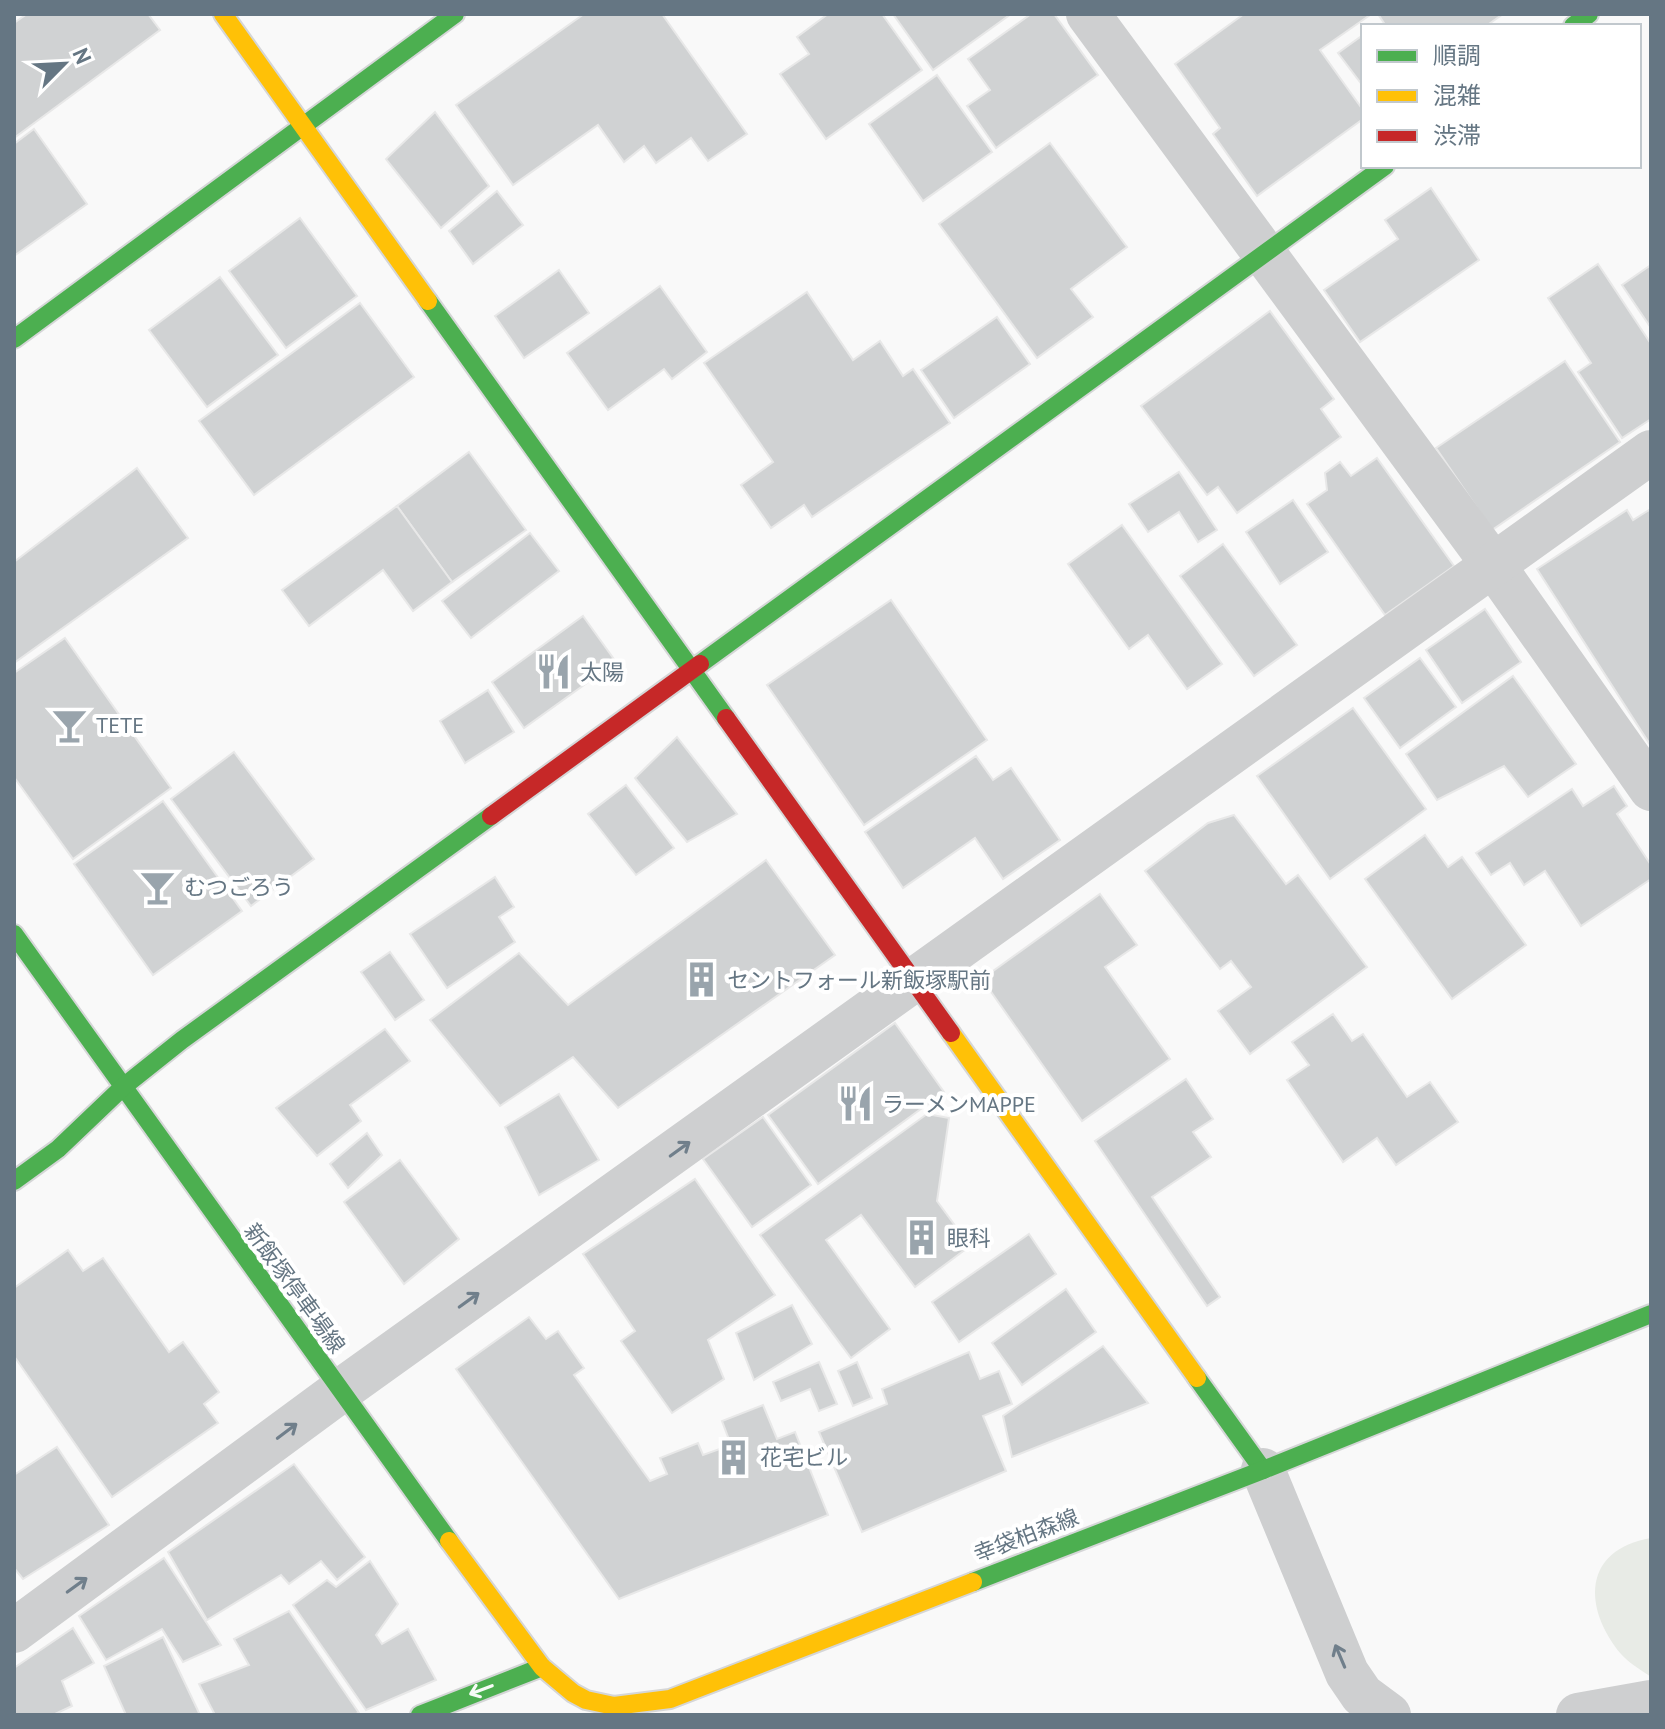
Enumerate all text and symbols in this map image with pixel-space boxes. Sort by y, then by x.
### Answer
north arrow [24,24,104,104]
legend [1361,24,1641,168]
text: 順調 [1433,40,1481,71]
text: N [67,44,98,68]
text: 混雑 [1433,80,1481,111]
text: 渋滞 [1433,120,1481,151]
restaurant icon: 太陽 [535,653,573,691]
place label: 太陽 [580,658,624,686]
bar icon: TETE [51,706,89,744]
place label: TETE [96,711,144,739]
bar icon: むつごろう [139,868,177,906]
place label: むつごろう [184,873,294,901]
building icon: セントフォール新飯塚駅前 [682,961,720,999]
place label: セントフォール新飯塚駅前 [727,966,991,994]
restaurant icon: ラーメンMAPPE [837,1085,875,1123]
place label: ラーメンMAPPE [882,1090,1036,1118]
one-way arrow [669,1140,690,1157]
street label: 新飯塚停車場線 [238,1217,352,1359]
building icon: 眼科 [902,1219,940,1257]
place label: 眼科 [947,1224,991,1252]
one-way arrow [457,1292,479,1308]
one-way arrow [276,1423,297,1440]
building icon: 花宅ビル [715,1438,753,1476]
place label: 花宅ビル [760,1443,848,1471]
street label: 幸袋柏森線 [970,1502,1082,1568]
one-way arrow [66,1576,87,1593]
one-way arrow [1332,1644,1347,1669]
one-way arrow [469,1684,494,1698]

